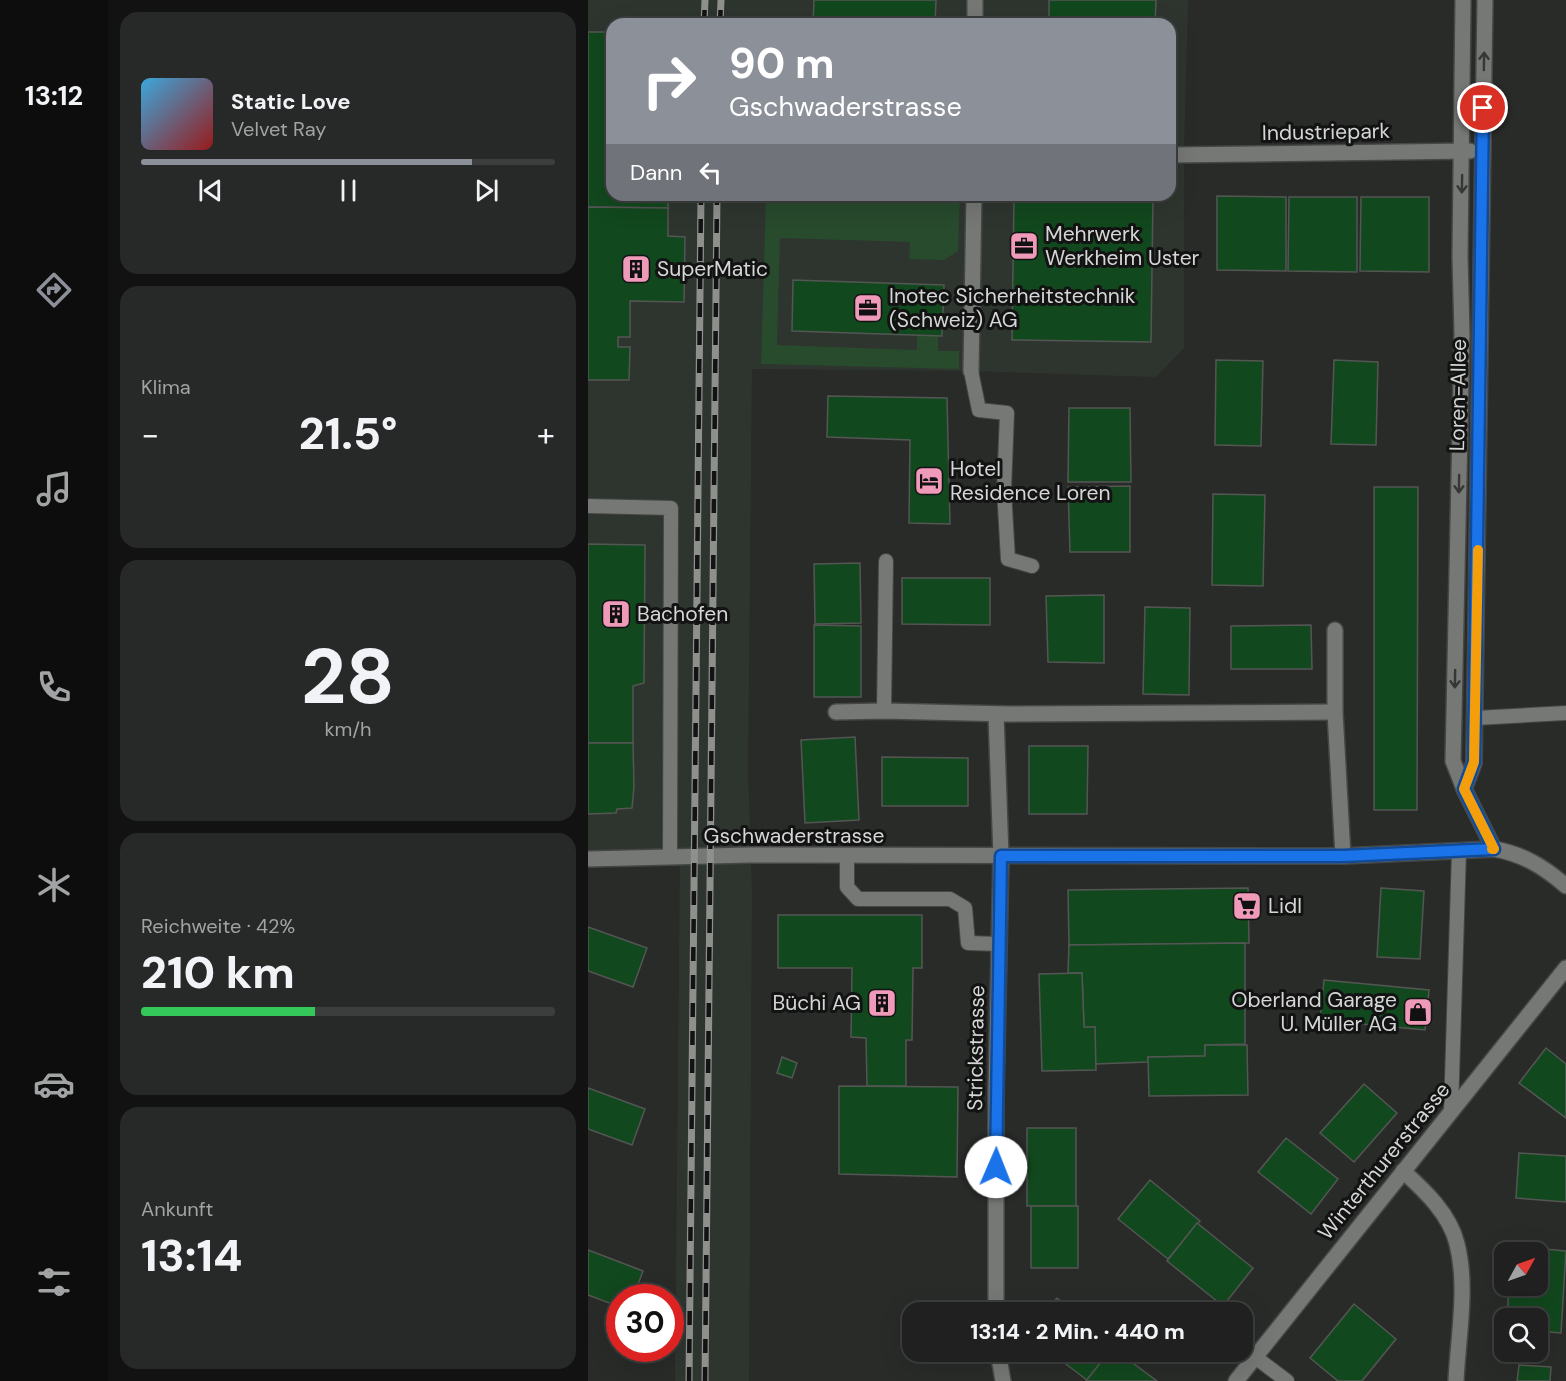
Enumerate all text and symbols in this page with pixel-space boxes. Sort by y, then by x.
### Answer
text: 90 m [729,36,835,91]
icon: right [630,42,708,120]
one-way arrow [1478,51,1489,71]
text: 13:12 [25,78,83,113]
pin [1457,82,1508,133]
text: Static Love [231,87,351,116]
text: Gschwaderstrasse [729,89,962,124]
icon: arrive [1466,91,1499,124]
text: Velvet Ray [231,116,326,142]
street label: Industriepark [1262,117,1391,147]
icon: left [694,156,727,189]
text: Dann [630,158,682,187]
icon: previous [194,174,227,207]
icon: pause [332,174,365,207]
icon: next [470,174,503,207]
one-way arrow [1456,174,1467,194]
place label: Mehrwerk Werkheim Uster [1045,220,1200,272]
office icon: Mehrwerk Werkheim Uster [1008,230,1040,262]
building icon: SuperMatic [620,253,652,285]
place label: SuperMatic [657,255,768,283]
icon: directions [33,269,75,311]
place label: Inotec Sicherheitstechnik (Schweiz) AG [889,282,1136,334]
office icon: Inotec Sicherheitstechnik (Schweiz) AG [852,292,884,324]
street label: Loren-Allee [1443,339,1473,451]
text: Klima [141,374,191,400]
text: 21.5° [299,404,397,463]
text: − [141,413,159,456]
text: + [537,413,555,456]
place label: Hotel Residence Loren [950,455,1110,507]
hotel icon: Hotel Residence Loren [913,465,945,497]
icon: music [33,468,75,510]
one-way arrow [1453,474,1465,494]
building icon: Bachofen [600,598,632,630]
place label: Bachofen [637,600,728,628]
text: 28 [301,626,395,727]
icon: phone [33,666,75,708]
one-way arrow [1449,669,1461,689]
text: km/h [324,716,372,742]
street label: Gschwaderstrasse [704,822,885,850]
icon: climate [33,864,75,906]
supermarket icon: Lidl [1231,890,1263,922]
place label: Lidl [1268,892,1302,920]
text: Reichweite · 42% [141,913,295,939]
text: 210 km [141,943,295,1002]
street label: Strickstrasse [961,985,991,1111]
place label: Oberland Garage U. Müller AG [1231,986,1397,1038]
building icon: Büchi AG [866,987,898,1019]
place label: Büchi AG [773,989,861,1017]
shop icon: Oberland Garage U. Müller AG [1402,996,1434,1028]
icon: car [33,1063,75,1105]
street label: Winterthurerstrasse [1312,1076,1456,1246]
position arrow [964,1135,1028,1199]
text: Ankunft [141,1196,213,1222]
text: 13:14 [141,1226,243,1285]
north arrow [1494,1242,1548,1296]
map controls [1494,1242,1548,1362]
icon: filters [33,1261,75,1303]
speed limit sign: 30 [606,1284,684,1362]
button: search [1494,1308,1548,1362]
text: 13:14 · 2 Min. · 440 m [970,1317,1185,1346]

